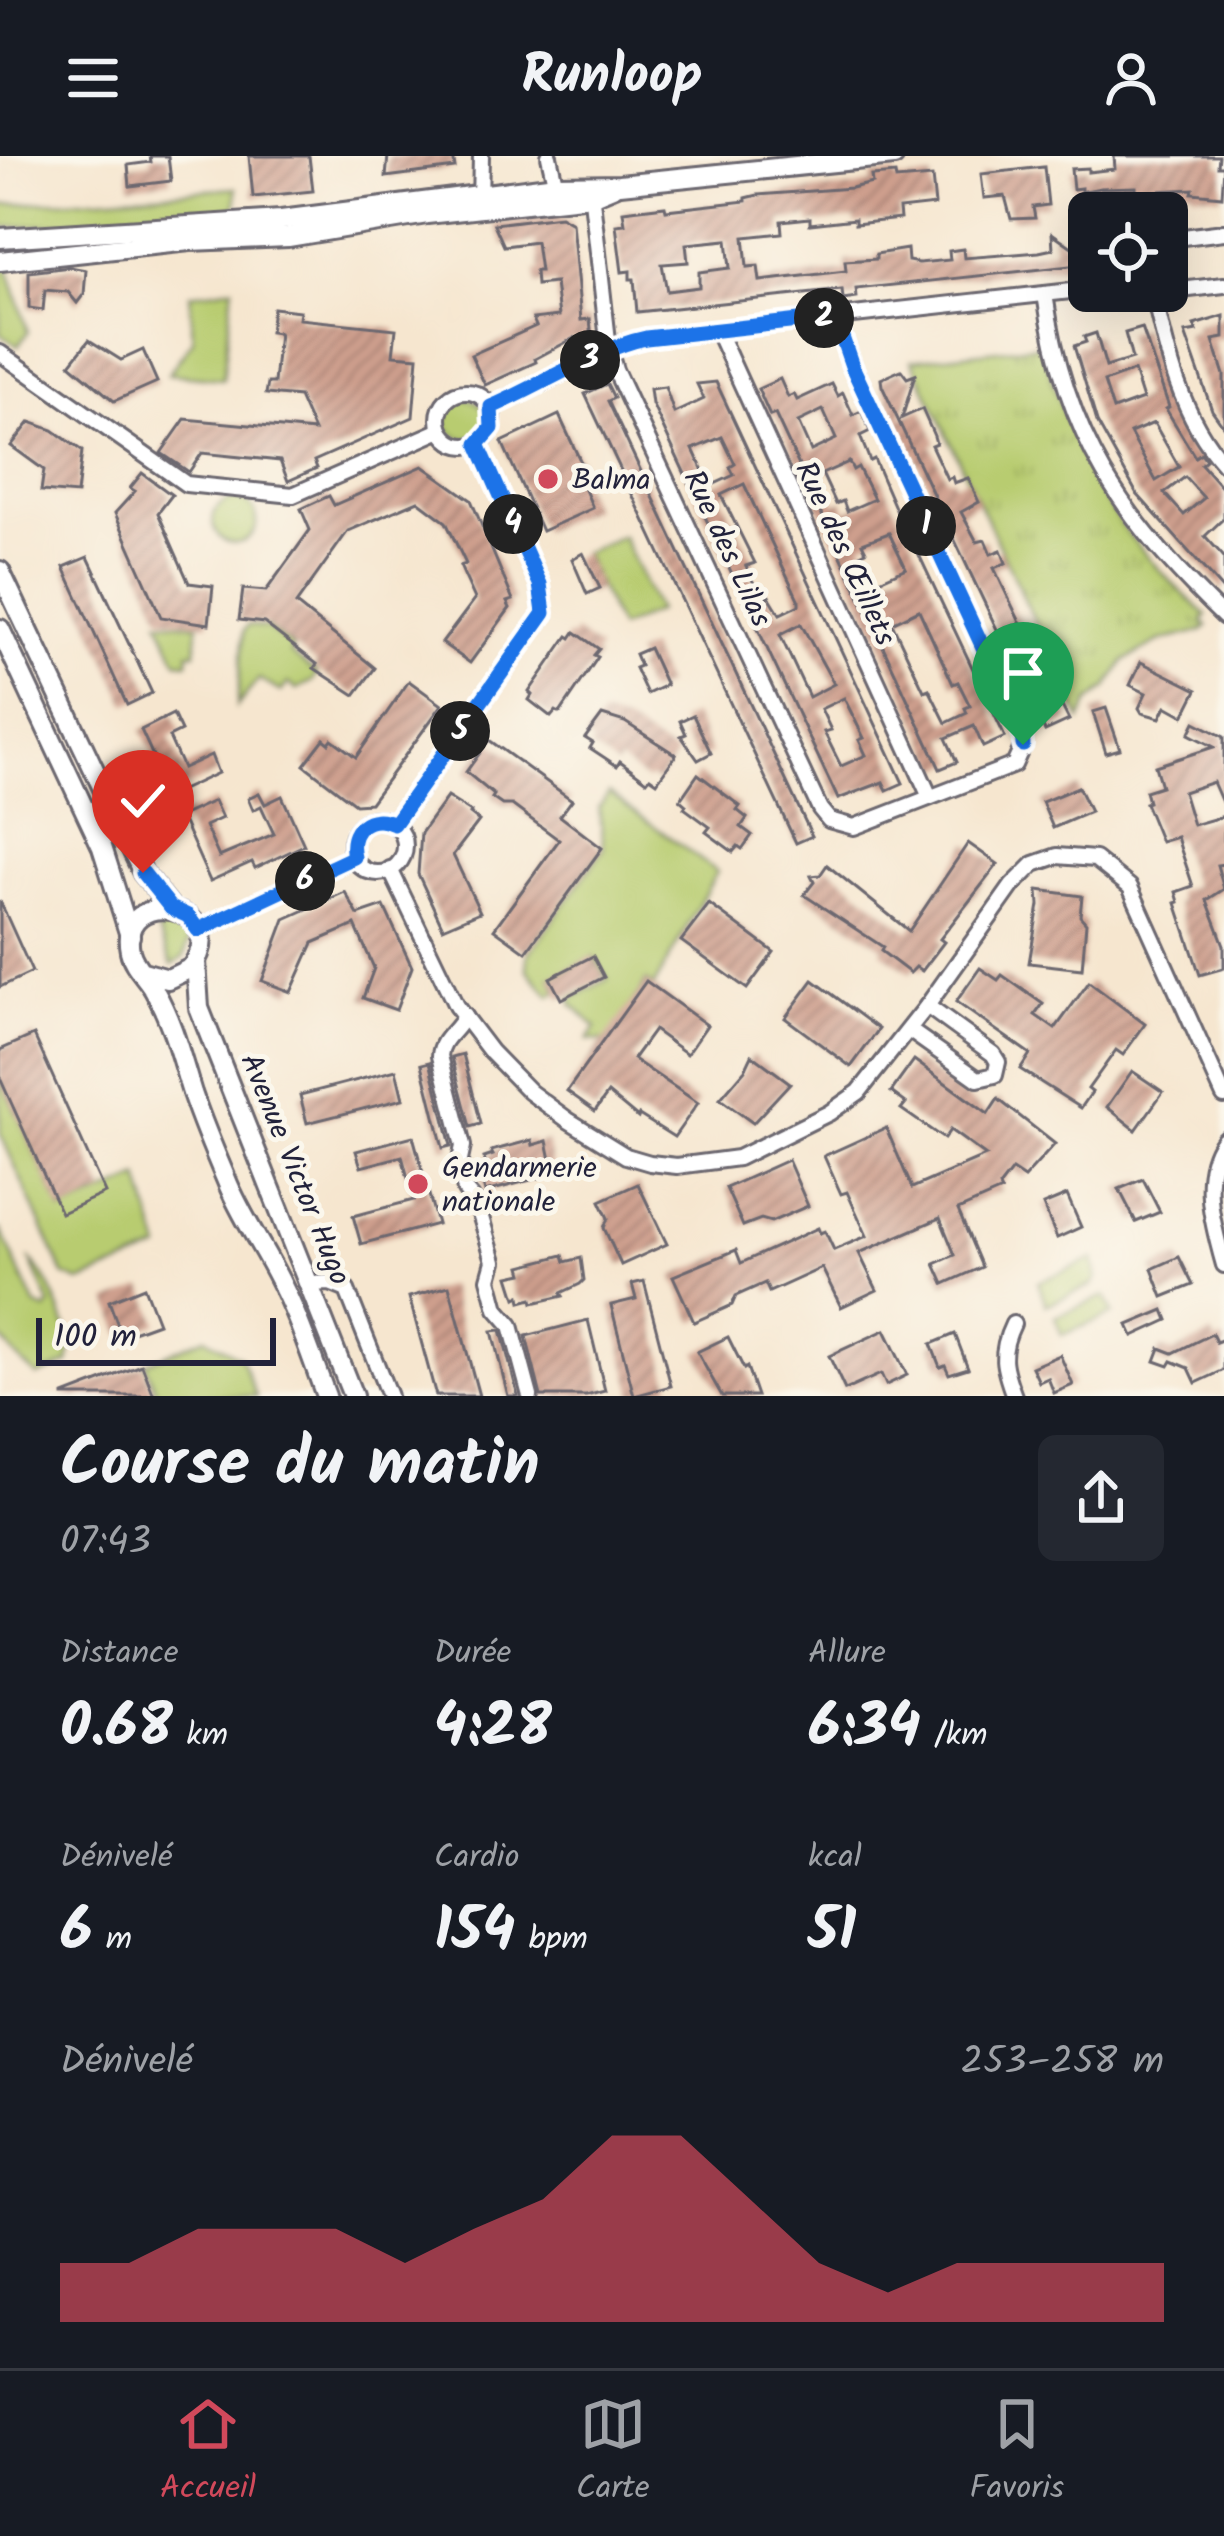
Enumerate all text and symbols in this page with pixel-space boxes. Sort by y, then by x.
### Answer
text: Runloop [521,35,703,121]
icon: menu [60,45,126,111]
icon: person [1098,45,1164,111]
map controls [1068,192,1188,312]
button: locate [1068,192,1188,312]
pin: 2 [794,288,854,348]
text: 2 [814,291,834,344]
pin: 3 [560,330,620,390]
text: 3 [581,333,599,386]
street label: Rue des Œillets [780,454,908,654]
place label: Balma [572,457,650,505]
street label: Rue des Lilas [669,462,784,636]
marker: Balma [535,466,561,492]
pin: 4 [483,494,543,554]
pin: 1 [896,496,956,556]
text: 4 [504,497,522,550]
text: 1 [921,499,931,552]
pin [972,622,1074,745]
icon: arrive [990,640,1056,706]
pin: 5 [430,701,490,761]
text: 5 [452,704,468,757]
pin [92,750,194,873]
icon: check [110,768,176,834]
pin: 6 [275,851,335,911]
text: 6 [296,854,314,907]
street label: Avenue Victor Hugo [226,1047,363,1293]
place label: Gendarmerie nationale [442,1145,597,1227]
marker: Gendarmerie nationale [405,1171,431,1197]
scale bar [36,1312,276,1365]
text: 100 m [54,1312,137,1365]
text: Course du matin [60,1414,540,1519]
button: share [1038,1435,1164,1561]
text: 07:43 [60,1512,151,1574]
text: Distance [60,1628,179,1681]
text: Durée [434,1628,511,1681]
text: Allure [808,1628,886,1681]
text: 0.68 [60,1681,173,1777]
text: 4:28 [434,1681,552,1777]
text: 6:34 [808,1681,921,1777]
text: km [173,1710,228,1763]
text: /km [921,1710,987,1763]
text: Dénivelé [60,1832,173,1885]
text: Cardio [434,1832,519,1885]
text: kcal [808,1832,862,1885]
text: 6 [60,1885,93,1981]
text: 154 [434,1885,515,1981]
text: 51 [808,1885,856,1981]
text: m [93,1914,132,1967]
text: bpm [515,1914,588,1967]
text: Dénivelé [60,2032,193,2094]
text: 253–258 m [961,2032,1164,2094]
tab: Accueil [160,2391,256,2516]
tab: Carte [576,2391,650,2516]
tab: Favoris [970,2391,1064,2516]

